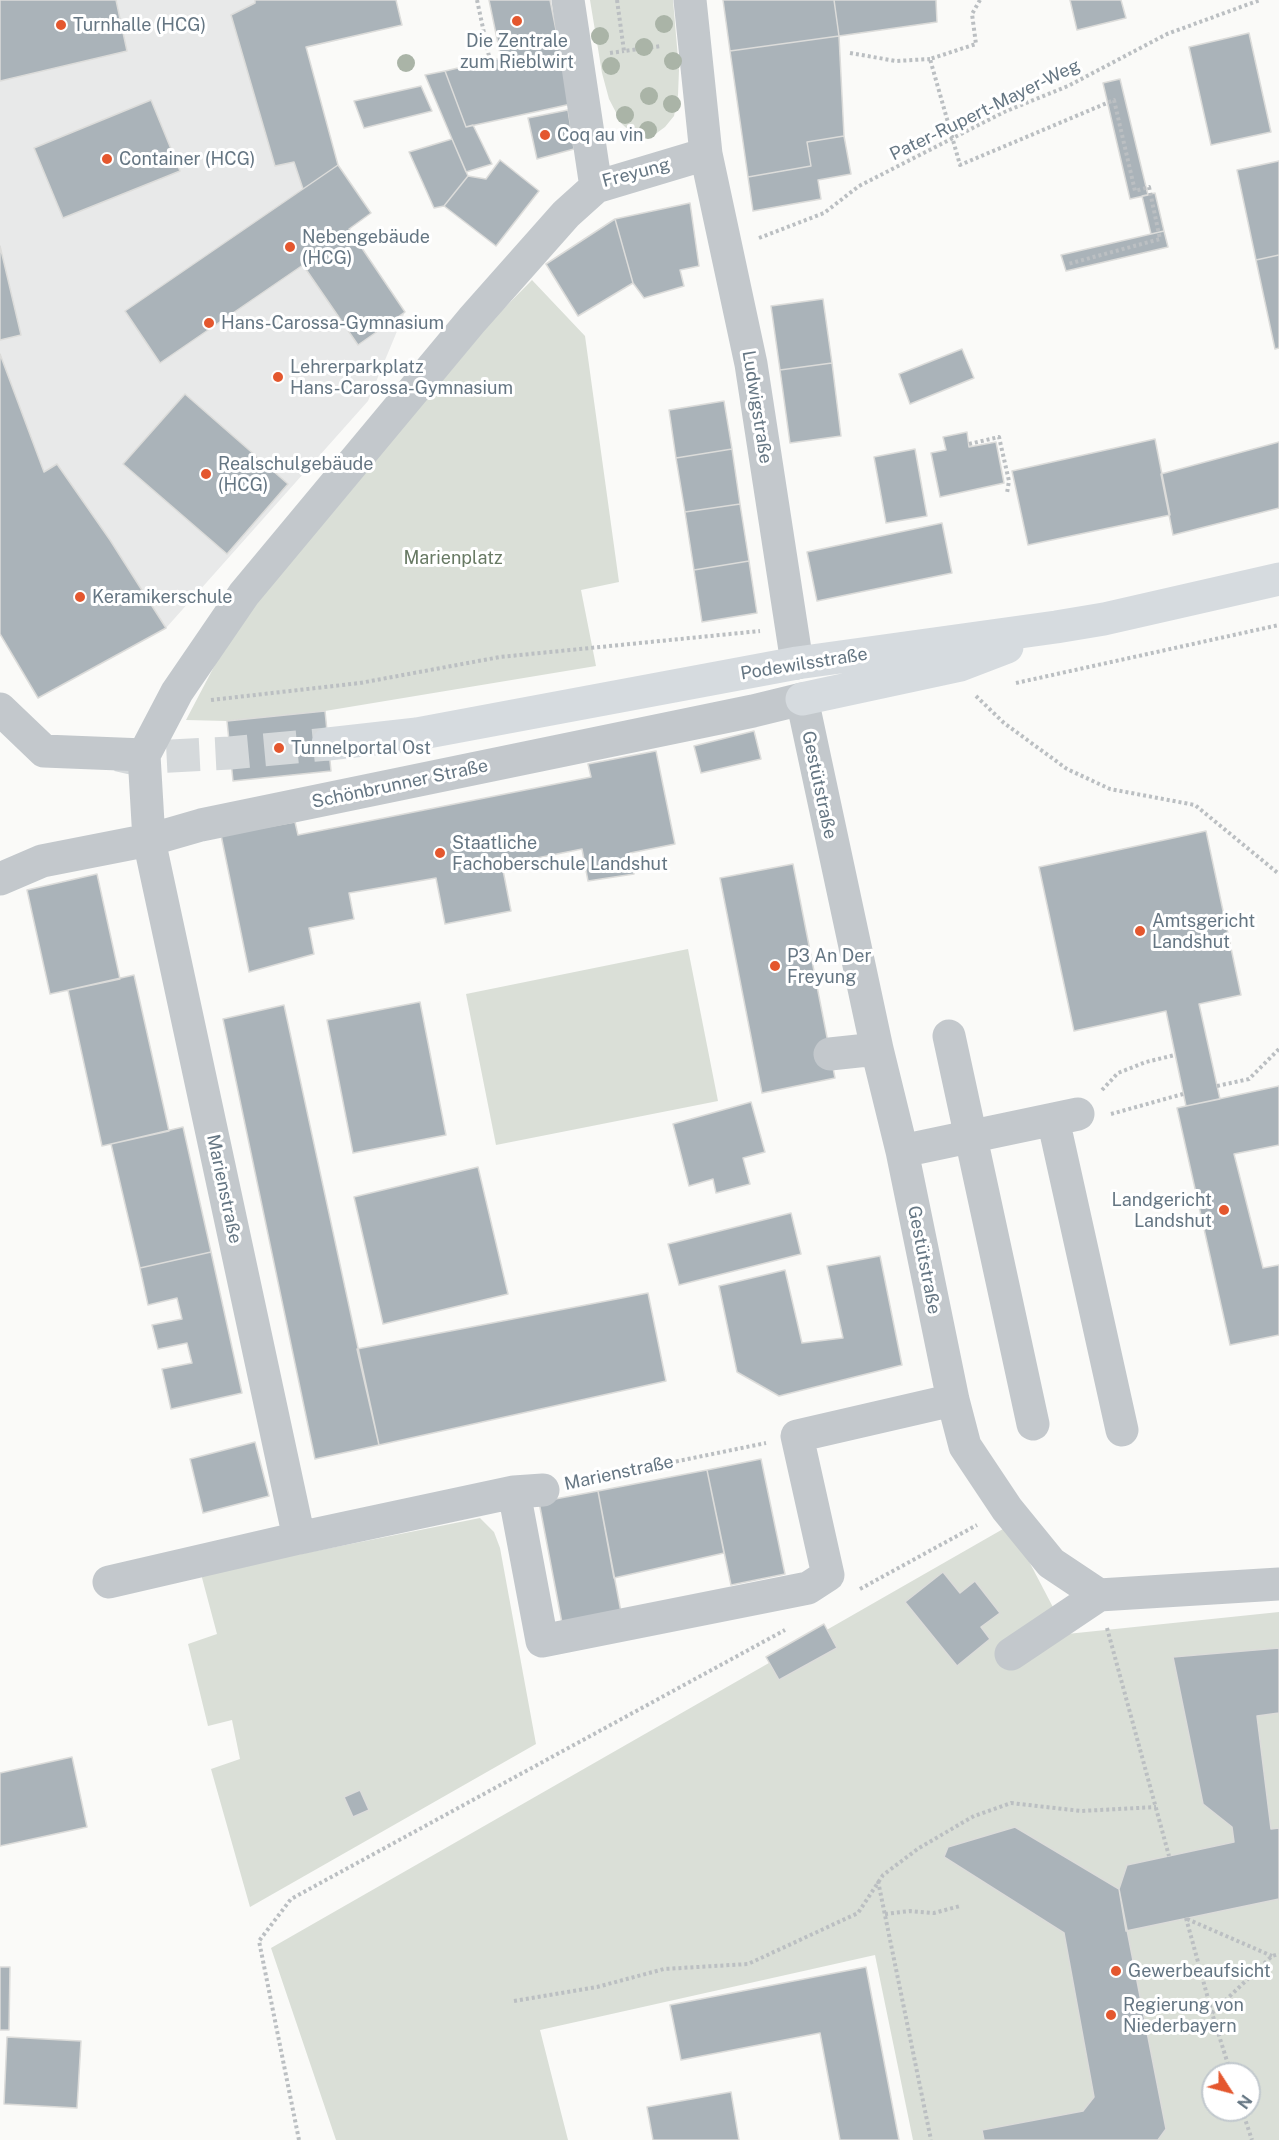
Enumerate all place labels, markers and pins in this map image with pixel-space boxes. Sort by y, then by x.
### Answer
place label: Turnhalle (HCG) [73,14,206,36]
marker: Die Zentrale zum Rieblwirt [510,14,524,28]
marker: Turnhalle (HCG) [54,18,68,32]
place label: Die Zentrale zum Rieblwirt [460,30,574,72]
place label: Coq au vin [557,124,643,146]
marker: Coq au vin [538,128,552,142]
place label: Container (HCG) [119,148,255,170]
marker: Container (HCG) [100,152,114,166]
place label: Nebengebäude (HCG) [302,226,430,268]
marker: Nebengebäude (HCG) [283,240,297,254]
place label: Hans-Carossa-Gymnasium [221,312,444,334]
marker: Hans-Carossa-Gymnasium [202,316,216,330]
place label: Lehrerparkplatz Hans-Carossa-Gymnasium [290,356,513,398]
marker: Lehrerparkplatz Hans-Carossa-Gymnasium [271,370,285,384]
place label: Realschulgebäude (HCG) [218,453,374,496]
marker: Realschulgebäude (HCG) [199,467,213,481]
place label: Keramikerschule [92,586,233,608]
marker: Keramikerschule [73,590,87,604]
place label: Tunnelportal Ost [291,737,431,759]
marker: Tunnelportal Ost [272,741,286,755]
place label: Staatliche Fachoberschule Landshut [452,832,668,874]
marker: Staatliche Fachoberschule Landshut [433,846,447,860]
place label: Amtsgericht Landshut [1152,910,1255,952]
marker: Amtsgericht Landshut [1133,924,1147,938]
place label: P3 An Der Freyung [787,945,871,988]
marker: P3 An Der Freyung [768,959,782,973]
place label: Landgericht Landshut [1112,1189,1212,1232]
marker: Landgericht Landshut [1217,1203,1231,1217]
place label: Gewerbeaufsicht [1128,1960,1271,1982]
marker: Gewerbeaufsicht [1109,1964,1123,1978]
place label: Regierung von Niederbayern [1123,1994,1244,2036]
marker: Regierung von Niederbayern [1104,2008,1118,2022]

